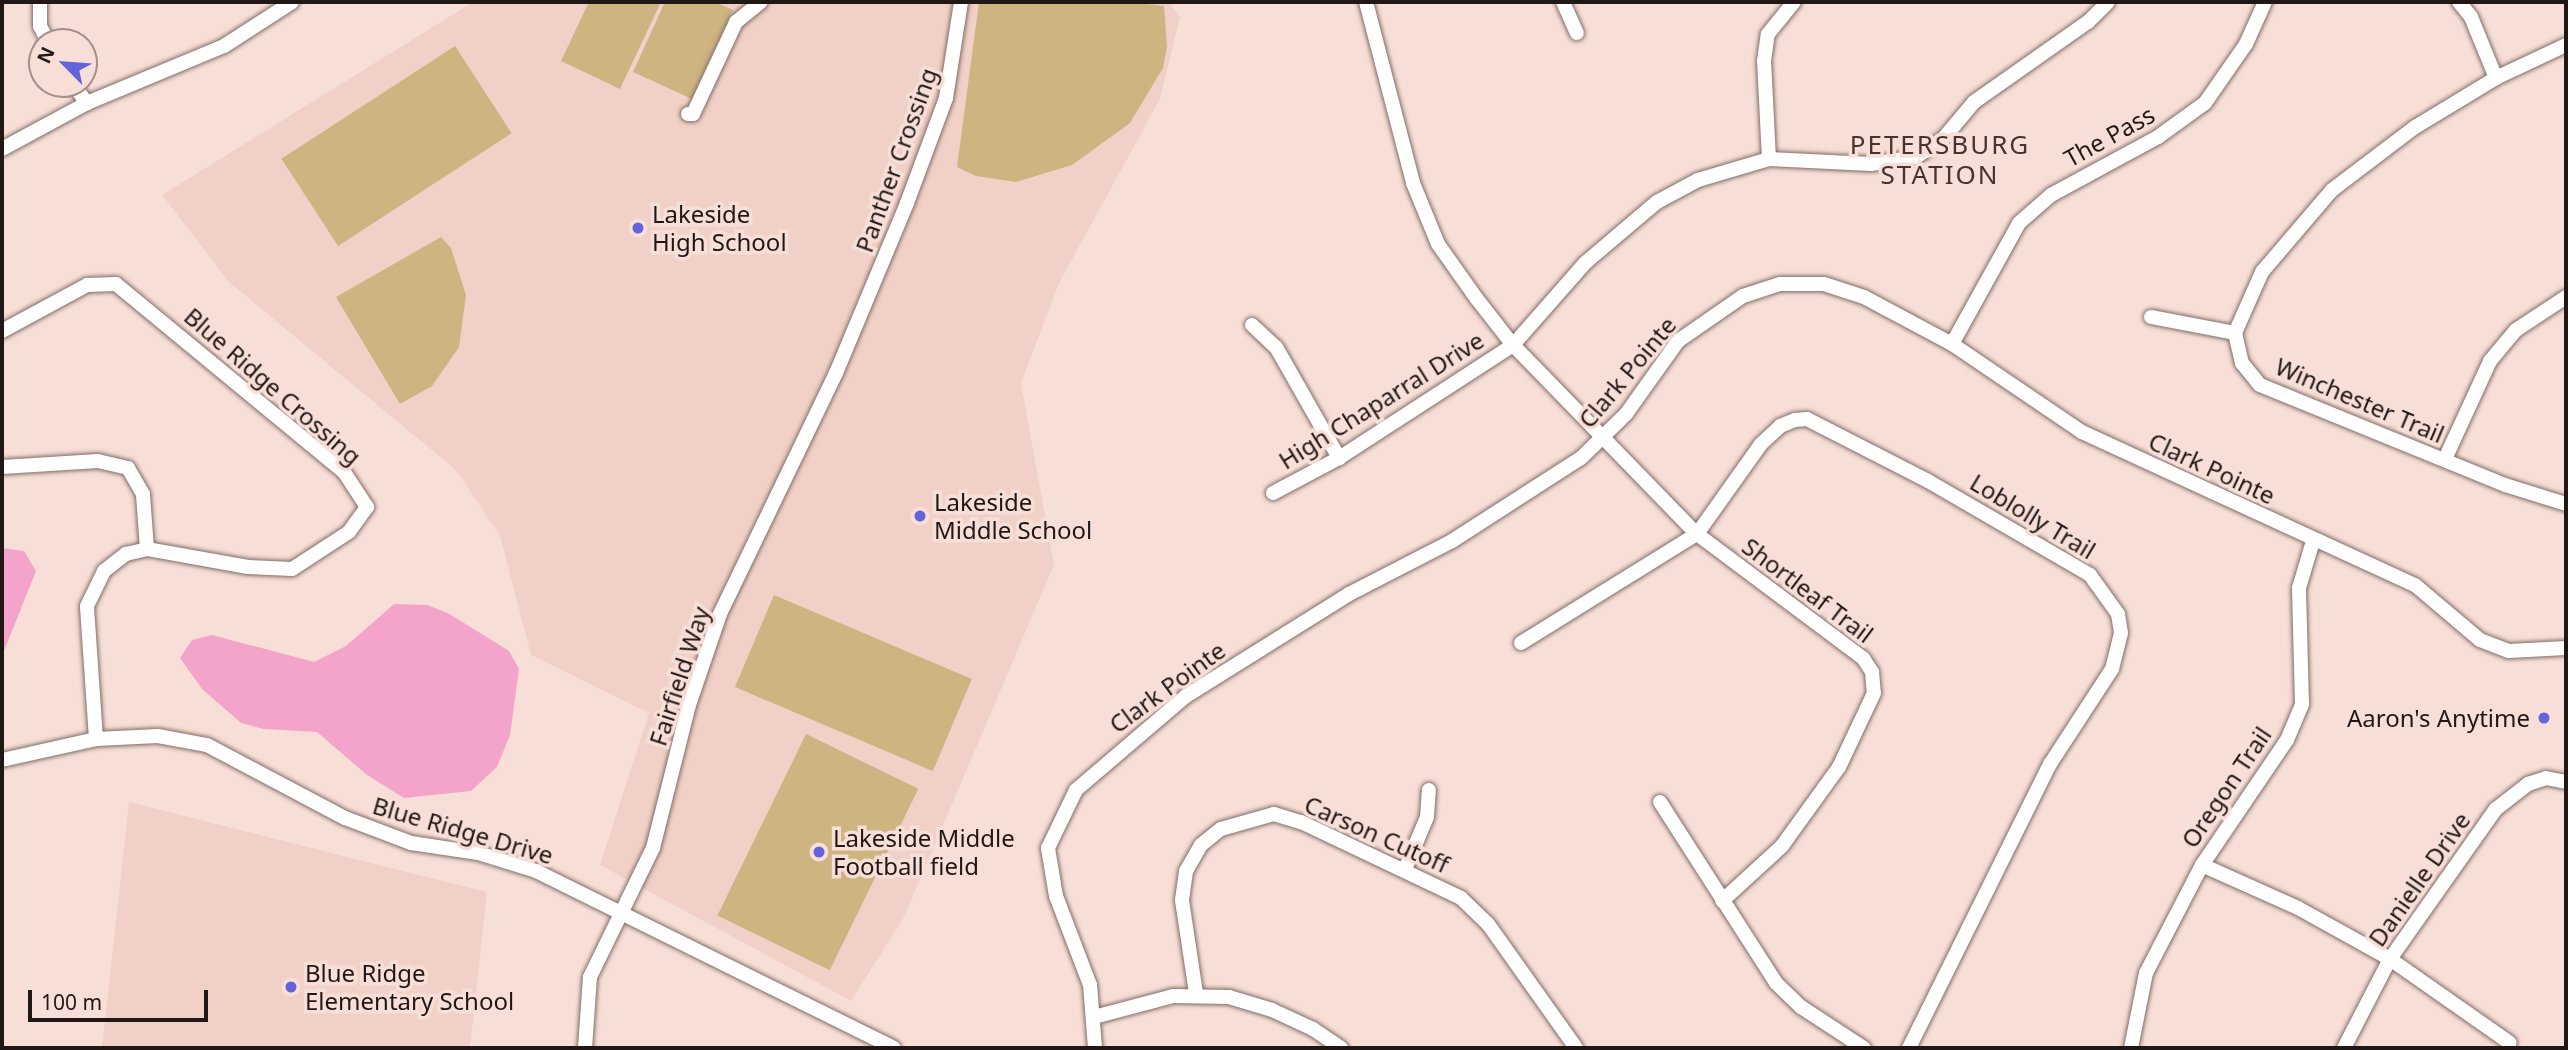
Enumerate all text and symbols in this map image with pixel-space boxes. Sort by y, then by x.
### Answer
north arrow [28,28,98,98]
text: N [31,42,61,67]
street label: Panther Crossing [849,64,943,256]
street label: The Pass [2059,99,2159,173]
district label: PETERSBURG STATION [1851,129,2029,190]
place label: Lakeside High School [652,200,787,256]
marker: Lakeside High School [630,220,646,236]
street label: Blue Ridge Crossing [179,301,367,471]
street label: Clark Pointe [1572,311,1682,433]
street label: High Chaparral Drive [1273,325,1489,475]
street label: Winchester Trail [2271,351,2449,449]
street label: Clark Pointe [2144,426,2280,510]
street label: Loblolly Trail [1965,467,2101,565]
place label: Lakeside Middle School [934,488,1092,544]
marker: Lakeside Middle School [912,508,928,524]
street label: Shortleaf Trail [1737,531,1879,649]
street label: Fairfield Way [643,603,715,749]
street label: Clark Pointe [1104,635,1230,739]
place label: Aaron's Anytime [2347,704,2530,732]
marker: Aaron's Anytime [2536,710,2552,726]
street label: Oregon Trail [2175,721,2277,853]
street label: Carson Cutoff [1300,789,1454,879]
street label: Blue Ridge Drive [370,791,556,869]
street label: Danielle Drive [2362,806,2476,952]
place label: Lakeside Middle Football field [833,824,1015,880]
marker: Lakeside Middle Football field [811,844,827,860]
place label: Blue Ridge Elementary School [305,959,514,1015]
scale bar [32,976,212,1020]
marker: Blue Ridge Elementary School [283,979,299,995]
text: 100 m [41,988,102,1016]

